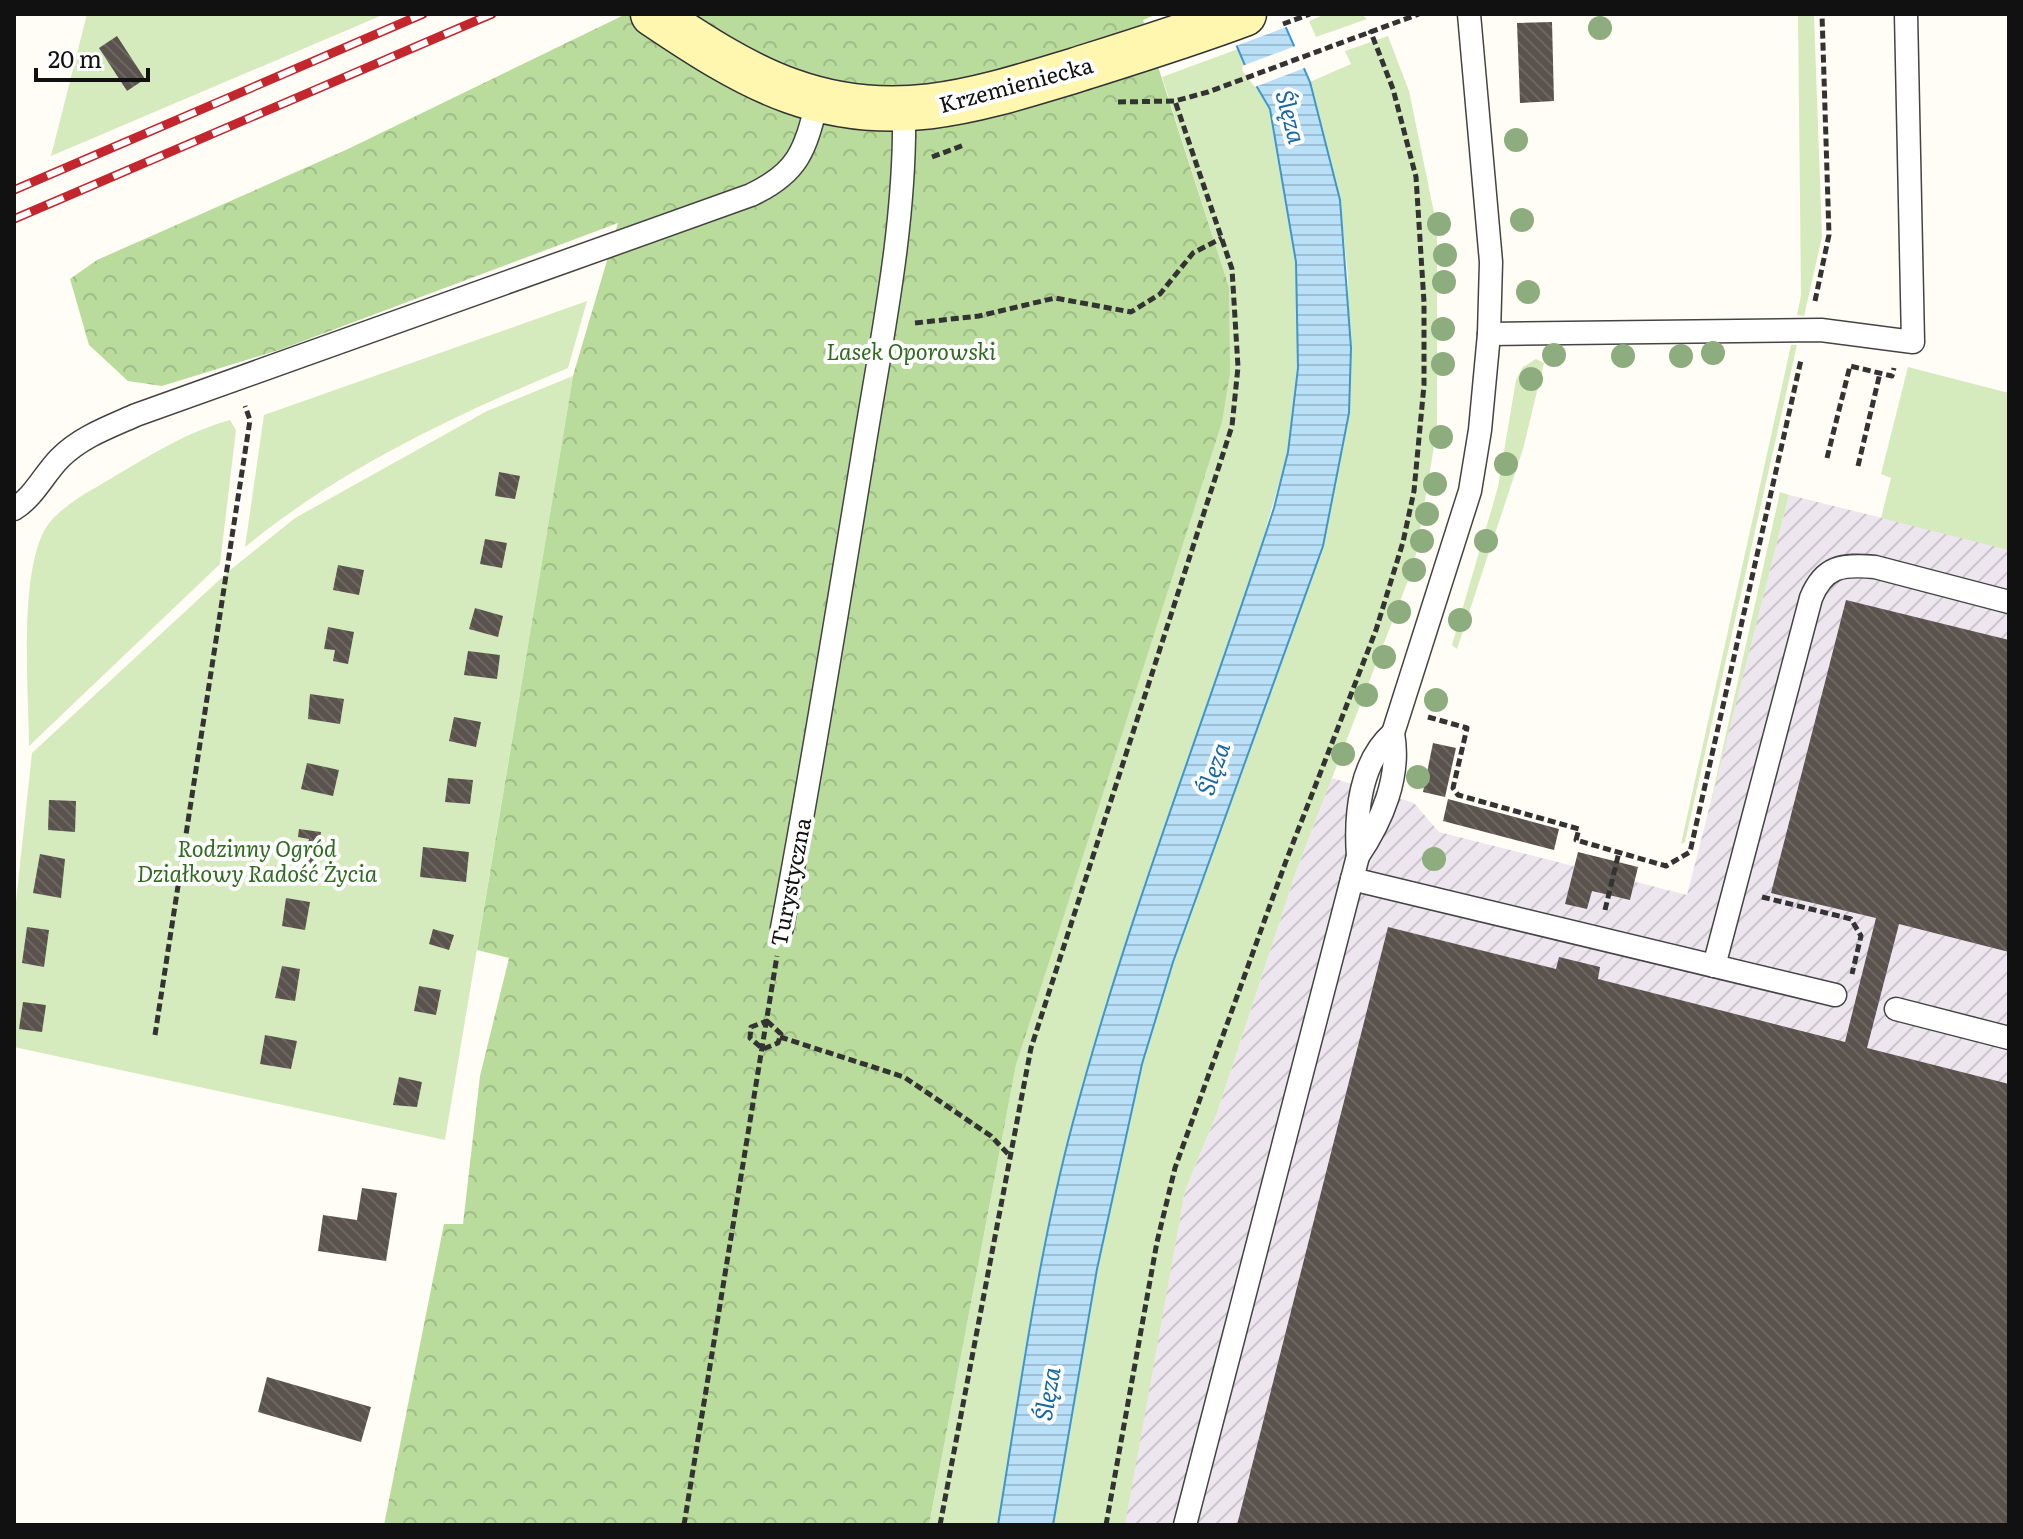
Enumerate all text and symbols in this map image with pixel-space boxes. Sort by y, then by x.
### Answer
scale bar [36,32,148,82]
text: 20 m [48,40,102,75]
street label: Krzemieniecka [935,47,1096,120]
water label: Ślęza [1268,86,1316,147]
park label: Lasek Oporowski [826,334,996,367]
water label: Ślęza [1186,737,1237,800]
street label: Turystyczna [761,814,818,949]
park label: Rodzinny Ogród Działkowy Radość Życia [137,831,378,889]
water label: Ślęza [1024,1364,1068,1423]

